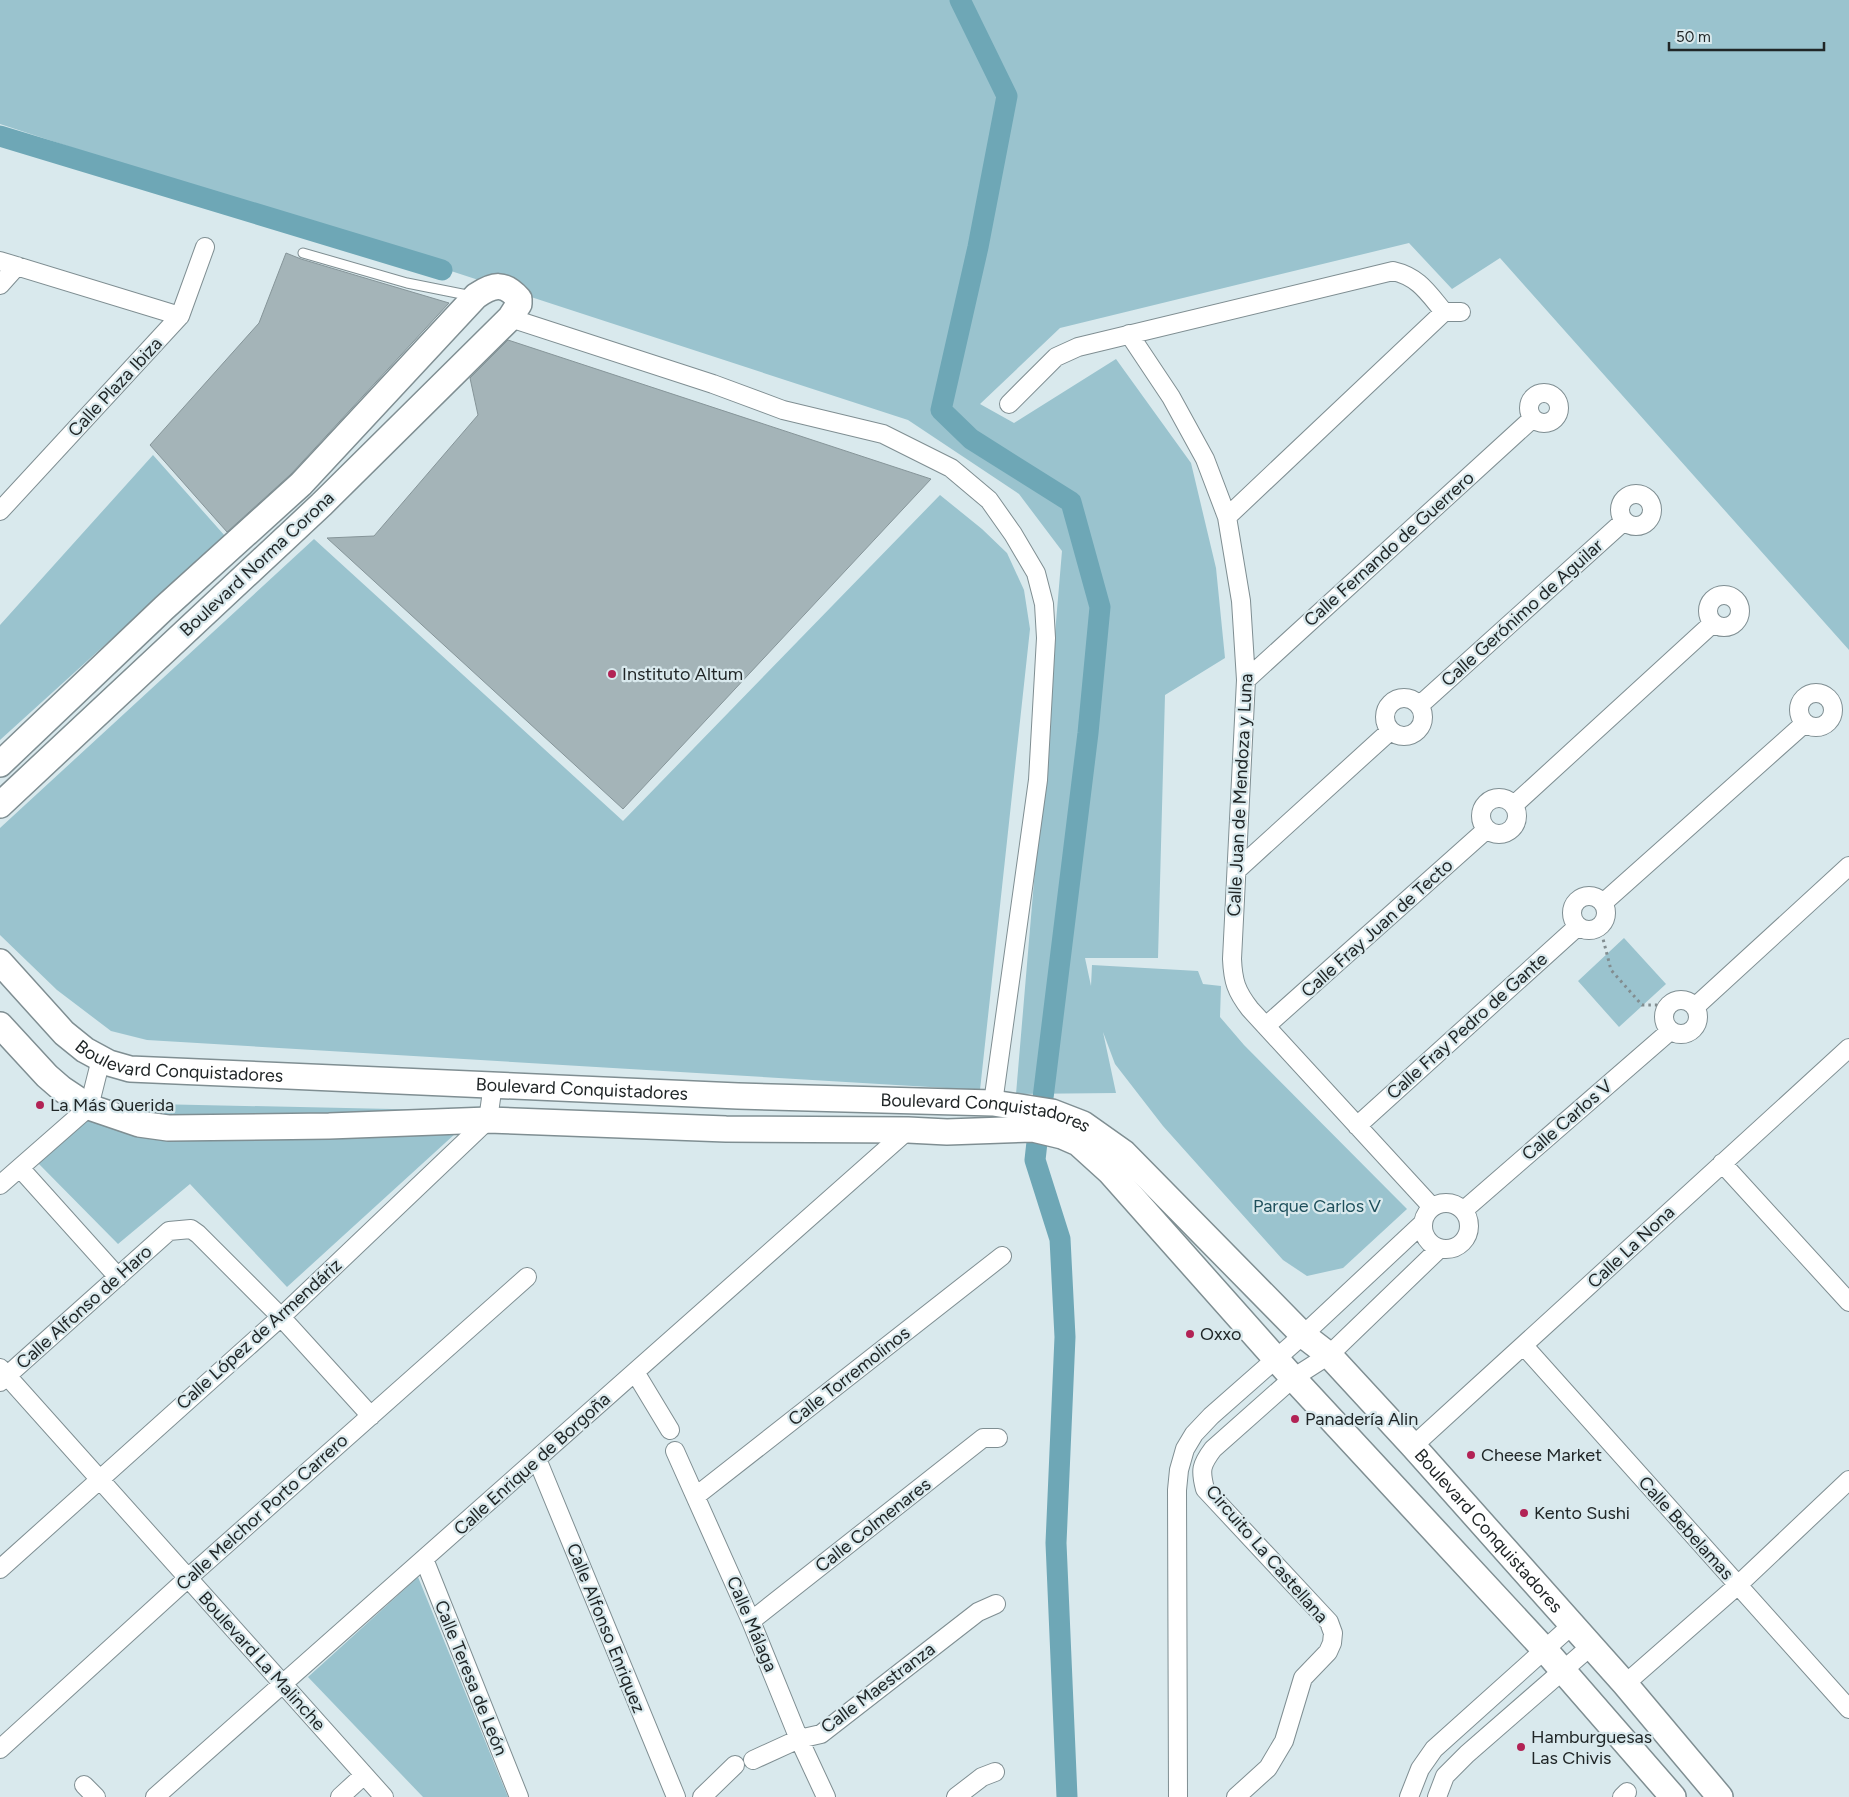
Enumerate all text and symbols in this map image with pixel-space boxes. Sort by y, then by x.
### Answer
scale bar [1669,20,1824,52]
text: 50 m [1676,28,1711,46]
street label: Calle Plaza Ibiza [63,333,167,441]
street label: Calle Fernando de Guerrero [1299,467,1479,631]
street label: Boulevard Norma Corona [175,487,339,641]
street label: Calle Gerónimo de Aguilar [1437,535,1607,691]
place label: Instituto Altum [622,663,743,685]
marker: Instituto Altum [606,668,618,680]
street label: Calle Juan de Mendoza y Luna [1223,673,1257,917]
street label: Calle Fray Juan de Tecto [1297,854,1457,1002]
street label: Calle Fray Pedro de Gante [1382,948,1552,1104]
street label: Boulevard Conquistadores [70,1035,284,1087]
street label: Boulevard Conquistadores [475,1073,688,1105]
street label: Calle Carlos V [1517,1075,1617,1165]
street label: Boulevard Conquistadores [880,1089,1095,1137]
place label: La Más Querida [50,1094,174,1116]
marker: La Más Querida [34,1099,46,1111]
park label: Parque Carlos V [1253,1195,1382,1217]
street label: Calle La Nona [1583,1201,1679,1293]
street label: Calle Alfonso de Haro [12,1240,156,1374]
street label: Calle López de Armendáriz [172,1254,346,1414]
street label: Calle Torremolinos [784,1322,914,1430]
place label: Oxxo [1200,1323,1241,1345]
marker: Oxxo [1184,1328,1196,1340]
street label: Calle Enrique de Borgoña [449,1388,615,1540]
place label: Panadería Alin [1305,1408,1418,1430]
marker: Panadería Alin [1289,1413,1301,1425]
street label: Calle Melchor Porto Carrero [172,1429,352,1595]
street label: Boulevard Conquistadores [1410,1444,1567,1617]
place label: Cheese Market [1481,1444,1602,1466]
marker: Cheese Market [1465,1449,1477,1461]
street label: Calle Bebelamas [1634,1472,1738,1584]
street label: Calle Colmenares [811,1473,935,1577]
street label: Circuito La Castellana [1201,1481,1333,1627]
place label: Kento Sushi [1534,1502,1630,1524]
marker: Kento Sushi [1518,1507,1530,1519]
street label: Calle Alfonso Enriquez [562,1540,650,1716]
street label: Calle Málaga [722,1573,782,1675]
street label: Boulevard La Malinche [194,1587,330,1735]
street label: Calle Teresa de León [430,1597,512,1759]
street label: Calle Maestranza [817,1638,939,1738]
place label: Hamburguesas Las Chivis [1531,1726,1652,1769]
marker: Hamburguesas Las Chivis [1515,1741,1527,1753]

